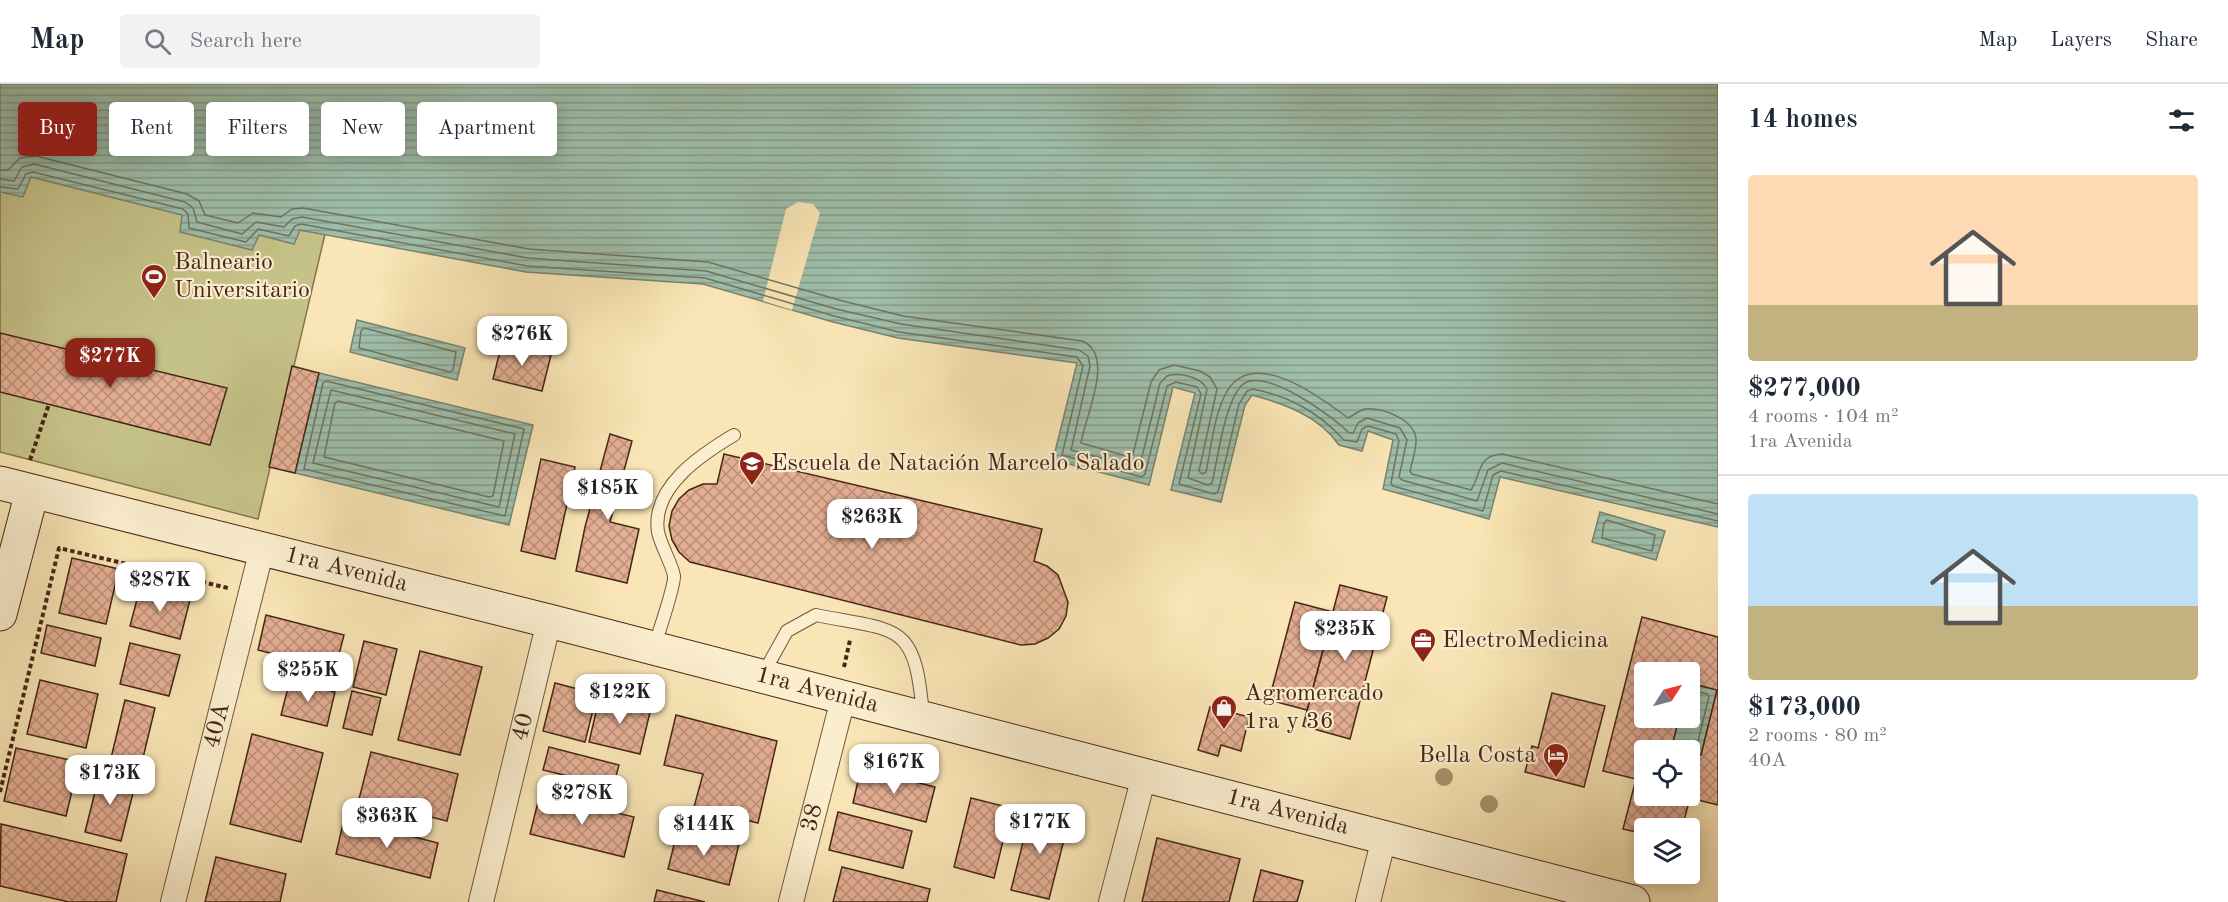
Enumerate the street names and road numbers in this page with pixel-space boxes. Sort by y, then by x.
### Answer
street label: 1ra Avenida [282,543,410,597]
street label: 1ra Avenida [753,663,881,718]
street label: 40A [200,700,235,751]
street label: 40 [508,711,538,743]
street label: 1ra Avenida [1224,785,1351,840]
street label: 38 [798,801,828,834]

